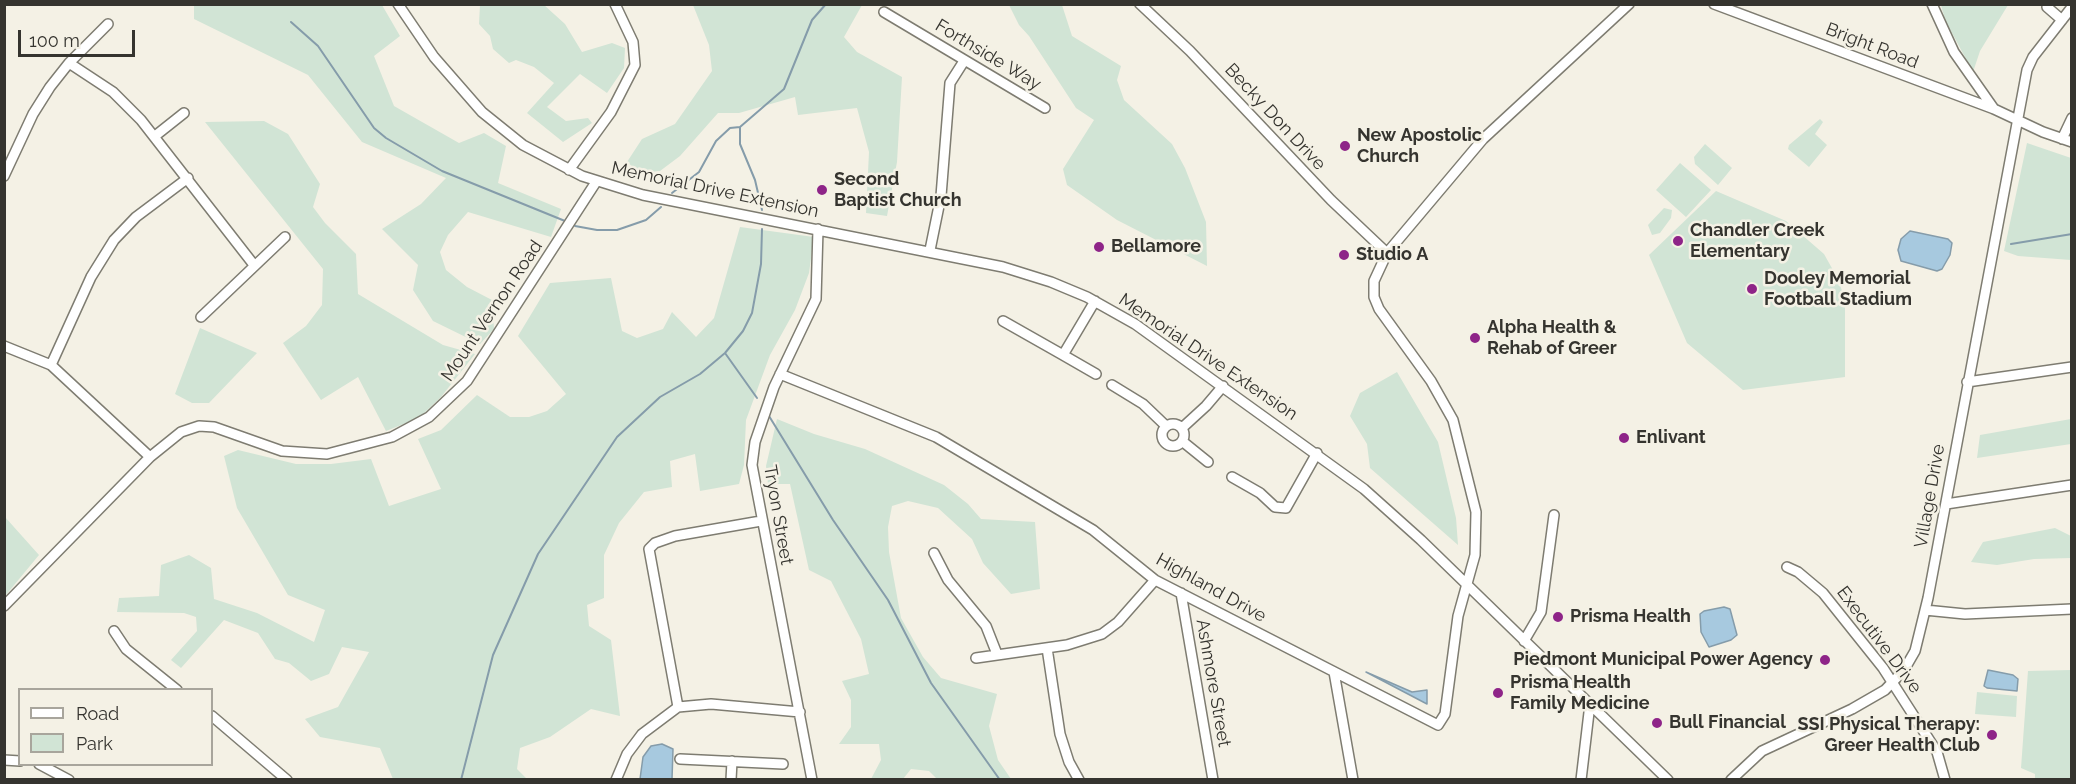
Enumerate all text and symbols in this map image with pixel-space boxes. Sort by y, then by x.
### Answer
street label: Forthside Way [931,15,1045,95]
scale bar [21,18,138,56]
street label: Bright Road [1823,18,1921,74]
text: 100 m [29,30,80,51]
street label: Becky Don Drive [1220,59,1330,175]
place label: New Apostolic Church [1357,125,1482,168]
marker: New Apostolic Church [1338,139,1352,153]
street label: Memorial Drive Extension [609,157,821,223]
place label: Second Baptist Church [834,169,962,212]
marker: Second Baptist Church [815,183,829,197]
place label: Chandler Creek Elementary [1690,220,1825,262]
marker: Chandler Creek Elementary [1671,234,1685,248]
street label: Mount Vernon Road [437,236,547,386]
place label: Bellamore [1111,236,1201,258]
marker: Bellamore [1092,240,1106,254]
place label: Studio A [1356,244,1428,266]
marker: Studio A [1337,248,1351,262]
place label: Dooley Memorial Football Stadium [1764,268,1912,310]
marker: Dooley Memorial Football Stadium [1745,282,1759,296]
street label: Memorial Drive Extension [1114,289,1302,425]
place label: Alpha Health & Rehab of Greer [1487,317,1617,360]
marker: Alpha Health & Rehab of Greer [1468,331,1482,345]
place label: Enlivant [1636,427,1706,449]
marker: Enlivant [1617,431,1631,445]
street label: Village Drive [1910,442,1950,550]
street label: Tryon Street [759,463,797,567]
street label: Highland Drive [1152,549,1270,627]
street label: Executive Drive [1832,582,1926,698]
place label: Prisma Health [1570,606,1691,628]
marker: Prisma Health [1551,610,1565,624]
street label: Ashmore Street [1191,617,1235,749]
place label: Piedmont Municipal Power Agency [1513,649,1813,671]
marker: Piedmont Municipal Power Agency [1818,653,1832,667]
place label: Prisma Health Family Medicine [1510,672,1649,714]
marker: Prisma Health Family Medicine [1491,686,1505,700]
legend [18,688,213,766]
text: Road [76,703,119,724]
place label: Bull Financial [1669,712,1786,734]
place label: SSI Physical Therapy: Greer Health Club [1797,714,1980,756]
marker: Bull Financial [1650,716,1664,730]
marker: SSI Physical Therapy: Greer Health Club [1985,728,1999,742]
text: Park [76,733,113,754]

